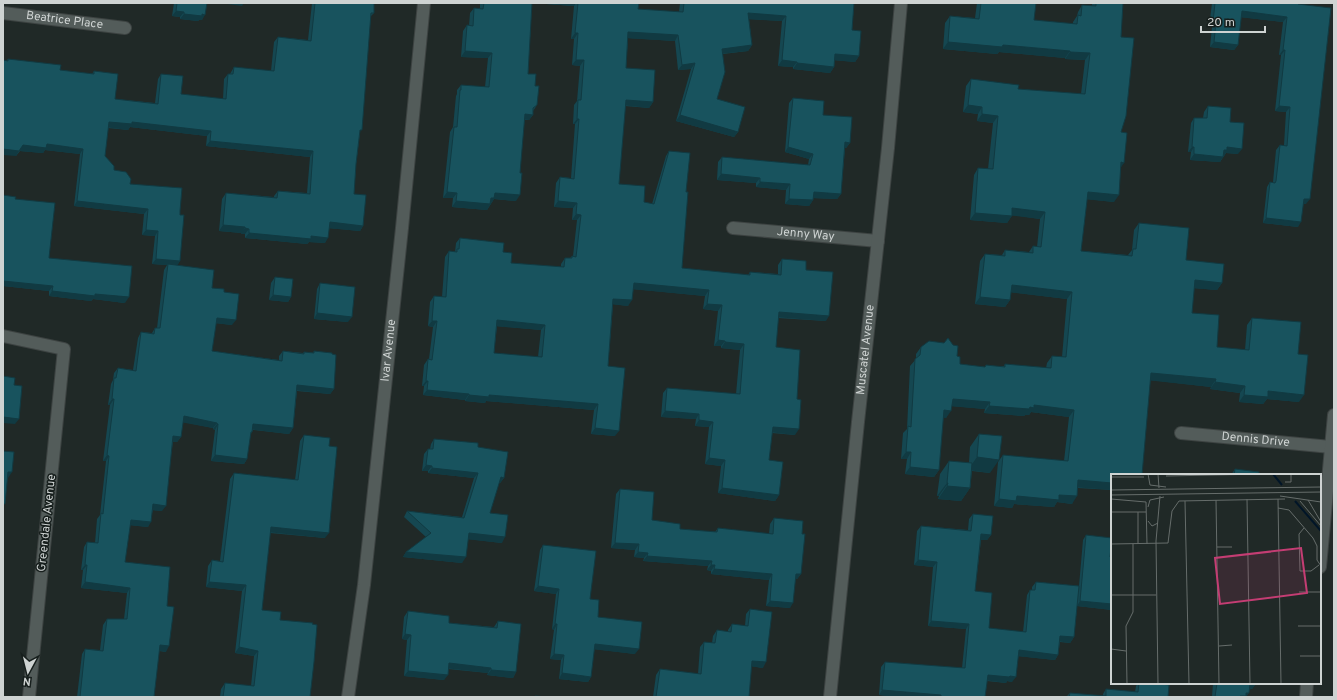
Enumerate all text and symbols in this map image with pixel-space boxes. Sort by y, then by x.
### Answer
street label: Beatrice Place [25,8,104,33]
scale bar [1201,8,1265,34]
text: 20 m [1207,15,1235,31]
street label: Jenny Way [776,224,835,245]
street label: Muscatel Avenue [853,304,879,396]
street label: Ivar Avenue [378,318,400,383]
street label: Dennis Drive [1221,429,1290,451]
street label: Greendale Avenue [34,473,60,573]
inset map [1111,474,1321,684]
north arrow [8,652,48,692]
text: N [22,674,32,688]

